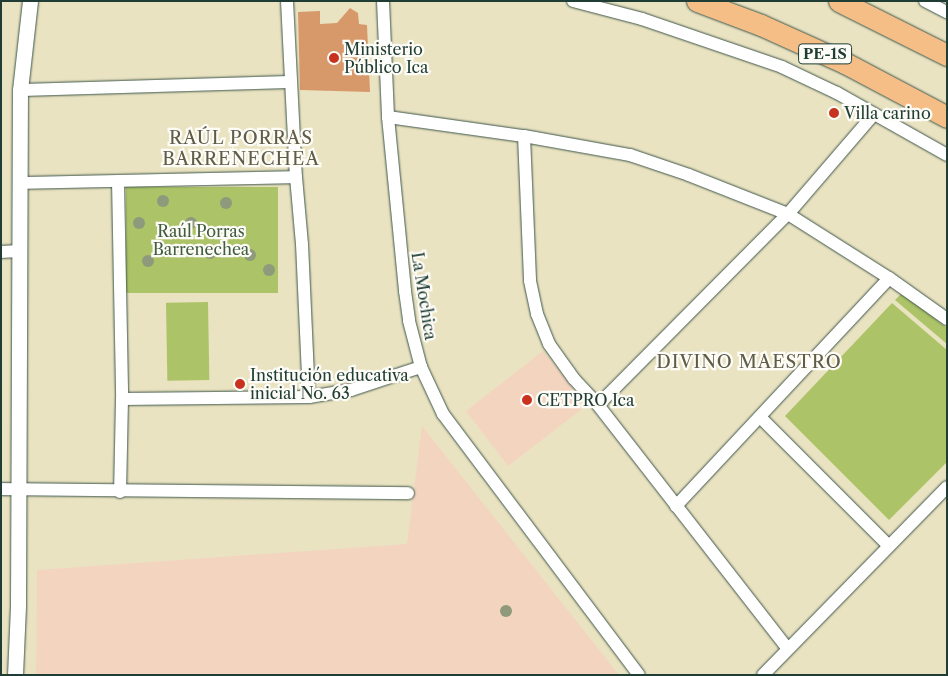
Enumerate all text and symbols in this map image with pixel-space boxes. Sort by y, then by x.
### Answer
place label: Ministerio Público Ica [344,39,428,77]
road number: PE-1S [798,42,852,66]
marker: Ministerio Público Ica [328,52,340,64]
place label: Villa carino [844,103,931,123]
marker: Villa carino [828,107,840,119]
district label: RAÚL PORRAS BARRENECHEA [161,128,321,170]
park label: Raúl Porras Barrenechea [153,221,249,259]
street label: La Mochica [408,251,440,341]
district label: DIVINO MAESTRO [654,351,844,373]
place label: Institución educativa inicial No. 63 [250,365,409,403]
marker: Institución educativa inicial No. 63 [234,378,246,390]
place label: CETPRO Ica [537,390,634,410]
marker: CETPRO Ica [521,394,533,406]

